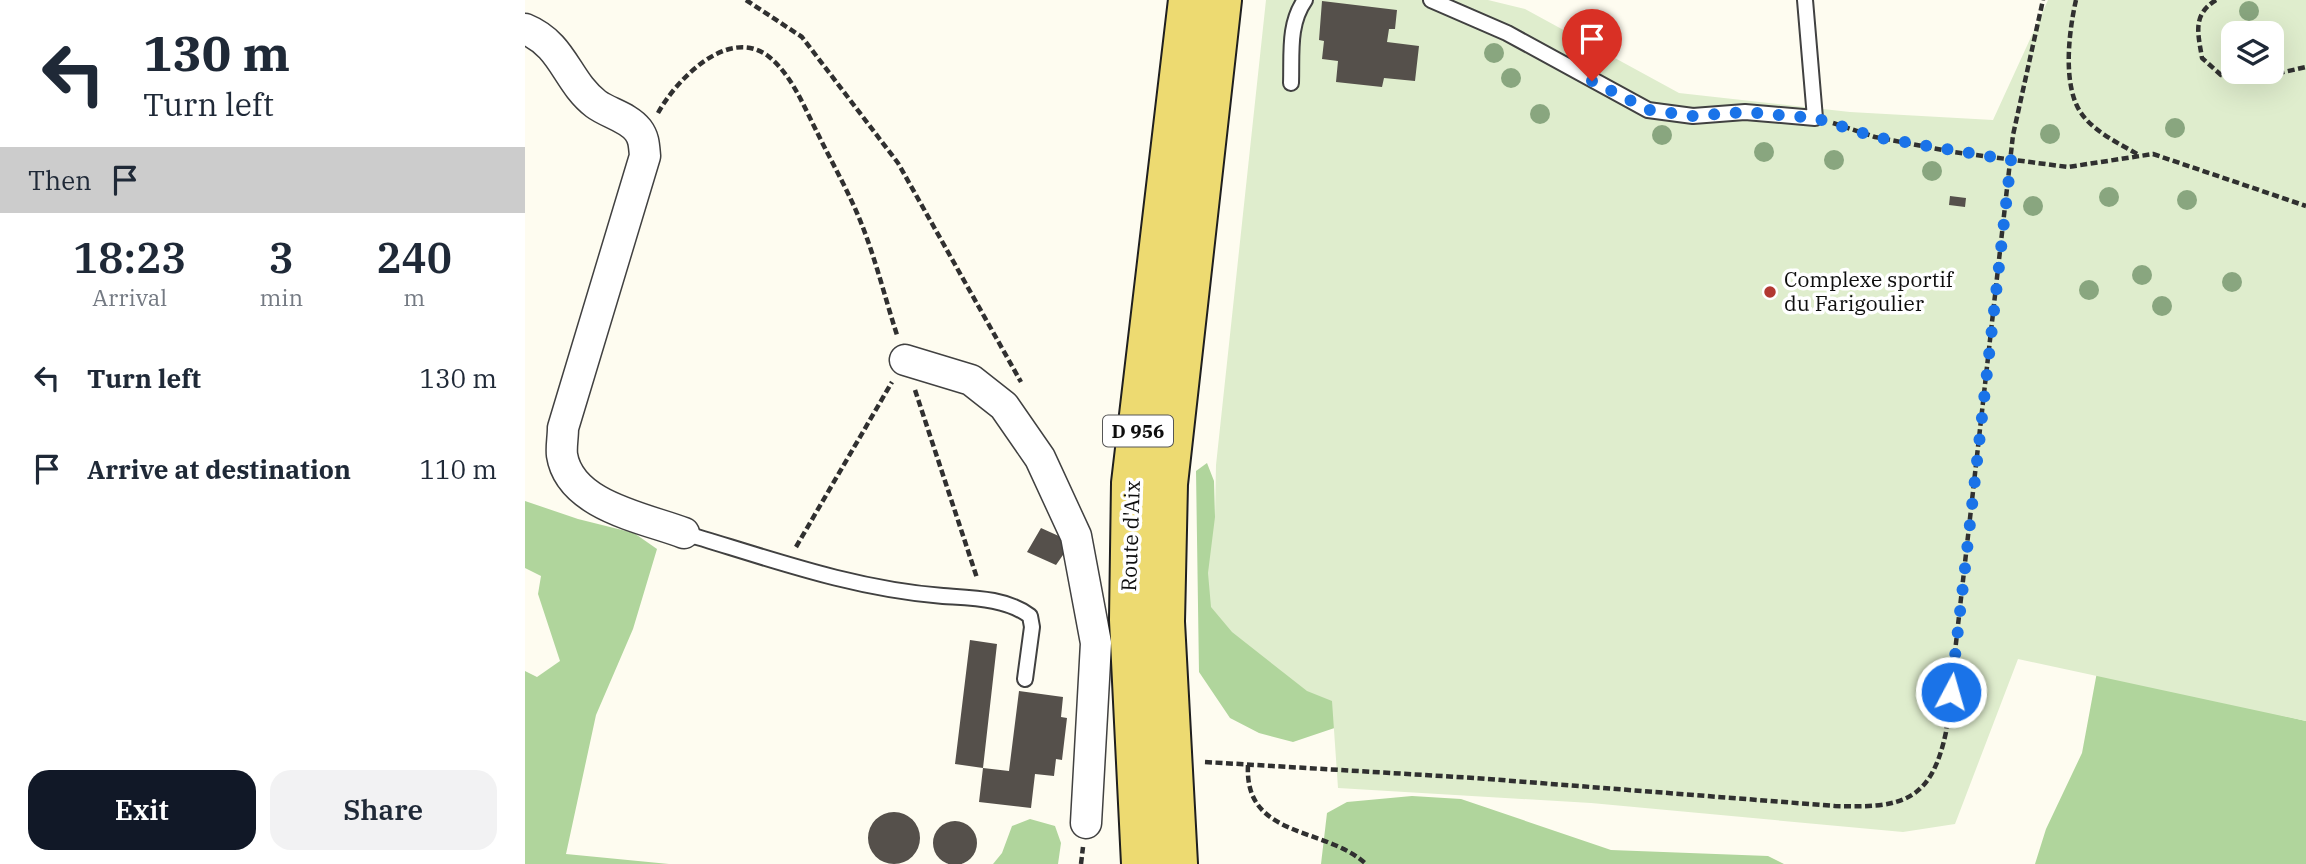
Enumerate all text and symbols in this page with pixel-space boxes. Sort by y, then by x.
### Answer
pin [1562,9,1622,81]
icon: arrive [1573,20,1611,58]
text: 130 m [143,21,290,84]
map controls [2221,21,2284,84]
button: layers [2221,21,2284,84]
icon: left [28,28,119,119]
text: Turn left [143,83,274,125]
icon: arrive [106,161,144,199]
text: Then [28,163,92,197]
text: 18:23 [73,230,186,285]
text: 3 [269,230,294,285]
text: 240 [376,230,452,285]
place label: Complexe sportif du Farigoulier [1784,265,1955,317]
text: Arrival [92,282,167,312]
text: min [259,282,303,312]
text: m [403,282,425,312]
marker: Complexe sportif du Farigoulier [1762,284,1778,300]
icon: left [28,359,66,397]
text: Turn left [87,361,201,395]
text: 130 m [419,361,497,395]
road number: D 956 [1103,416,1173,446]
icon: arrive [28,450,66,488]
text: Arrive at destination [87,452,351,486]
text: 110 m [419,452,497,486]
street label: Route d'Aix [1114,480,1146,592]
position arrow [1914,655,1988,729]
button: Exit [28,770,256,850]
button: Share [270,770,497,850]

